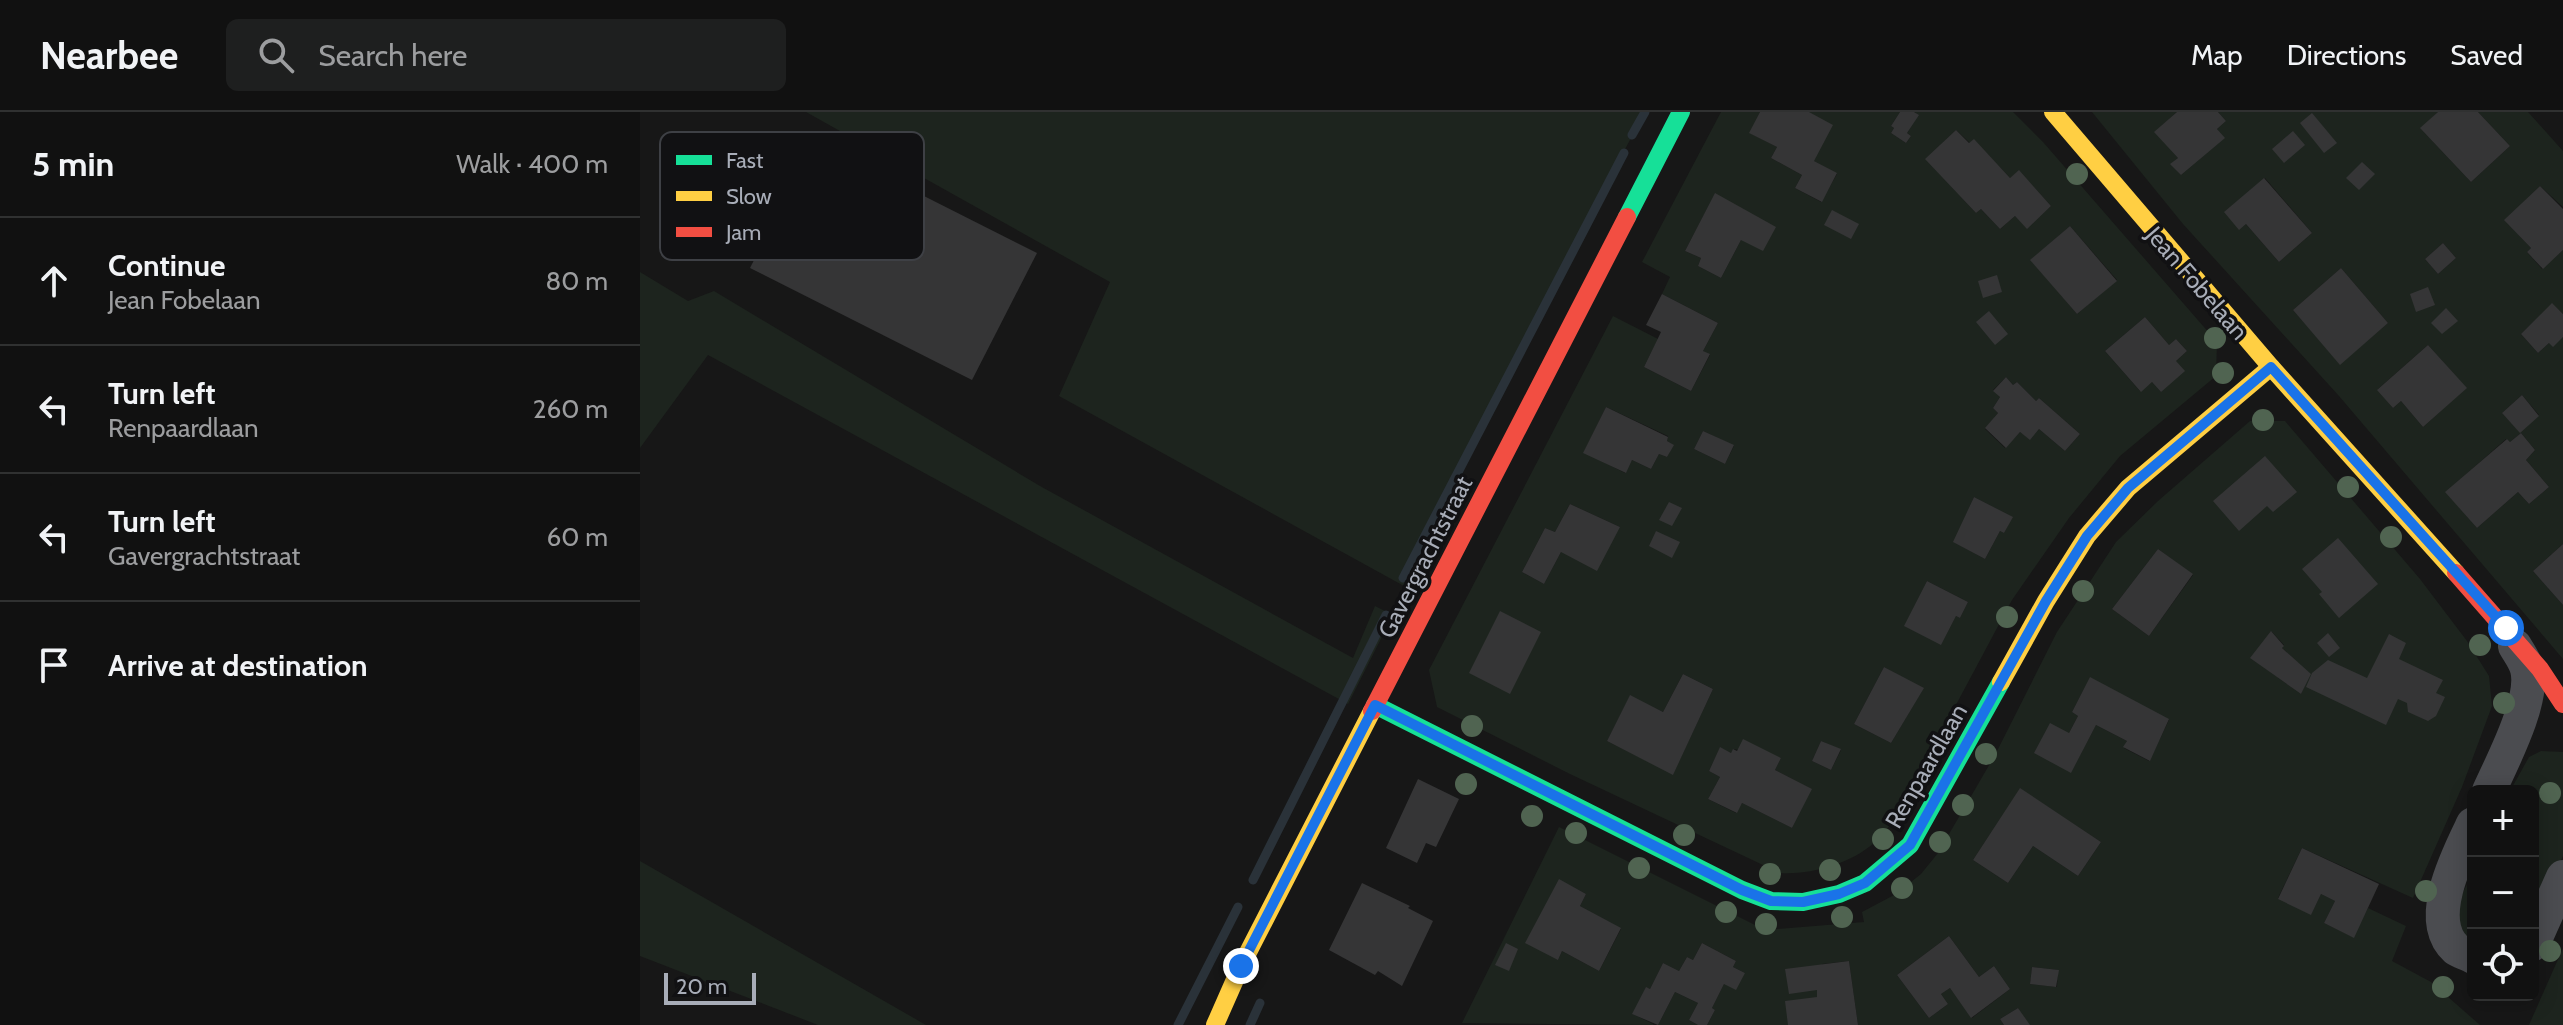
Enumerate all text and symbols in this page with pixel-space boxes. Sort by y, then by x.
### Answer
search box [226,19,786,91]
text: Nearbee [40,32,178,79]
icon: search [254,33,298,77]
text: Search here [318,37,467,74]
text: Map [2191,38,2243,72]
text: Directions [2287,38,2406,72]
text: Saved [2450,38,2523,72]
legend [660,132,924,260]
text: 5 min [32,143,114,185]
text: Fast [726,147,764,174]
text: Walk · 400 m [456,148,608,180]
text: Slow [726,183,772,210]
text: Jam [725,219,761,246]
street label: Jean Fobelaan [2139,220,2254,346]
text: Continue [108,247,225,284]
icon: ahead [32,259,76,303]
text: 80 m [545,265,608,297]
text: Jean Fobelaan [108,284,261,316]
text: Turn left [108,375,216,412]
icon: left [32,387,76,431]
text: 260 m [533,393,608,425]
text: Renpaardlaan [108,412,258,444]
street label: Gavergrachtstraat [1372,471,1478,643]
text: Turn left [108,503,216,540]
icon: left [32,515,76,559]
text: 60 m [546,521,608,553]
text: Gavergrachtstraat [108,540,300,572]
route start [2488,610,2524,646]
icon: arrive [32,643,76,687]
text: Arrive at destination [108,647,368,684]
street label: Renpaardlaan [1879,699,1973,833]
map controls [2467,785,2539,1001]
button: + [2467,785,2539,857]
button: − [2467,857,2539,929]
button: locate [2467,929,2539,1001]
route end [1223,948,1259,984]
scale bar [664,969,756,1005]
text: 20 m [676,973,727,1000]

